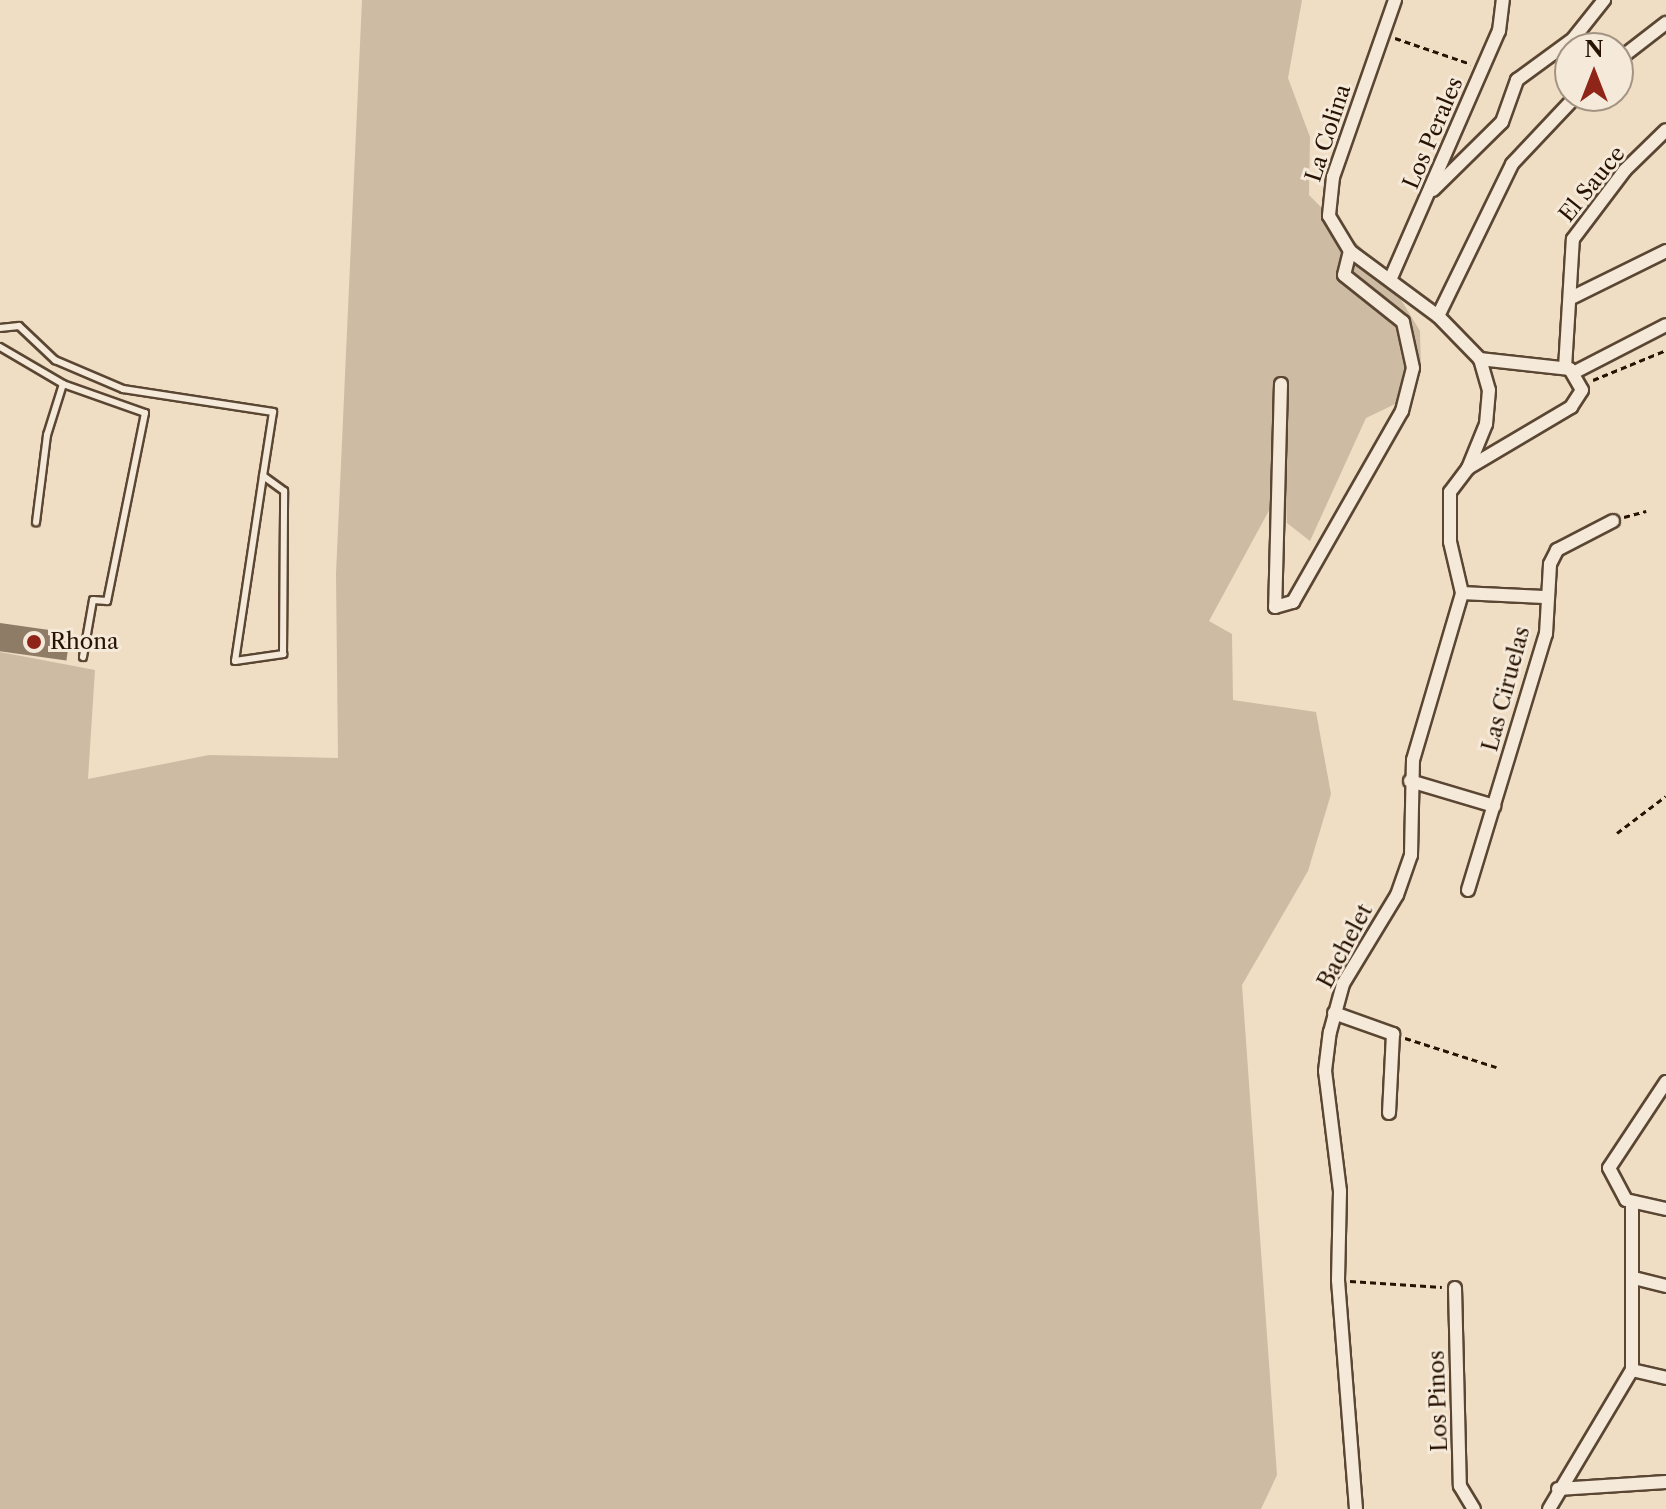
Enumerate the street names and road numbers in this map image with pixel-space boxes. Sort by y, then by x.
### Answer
street label: Los Perales [1398,73,1468,193]
street label: La Colina [1300,81,1356,185]
street label: El Sauce [1554,141,1630,227]
street label: Las Ciruelas [1477,624,1535,754]
street label: Bachelet [1312,900,1378,992]
street label: Los Pinos [1423,1350,1453,1452]

